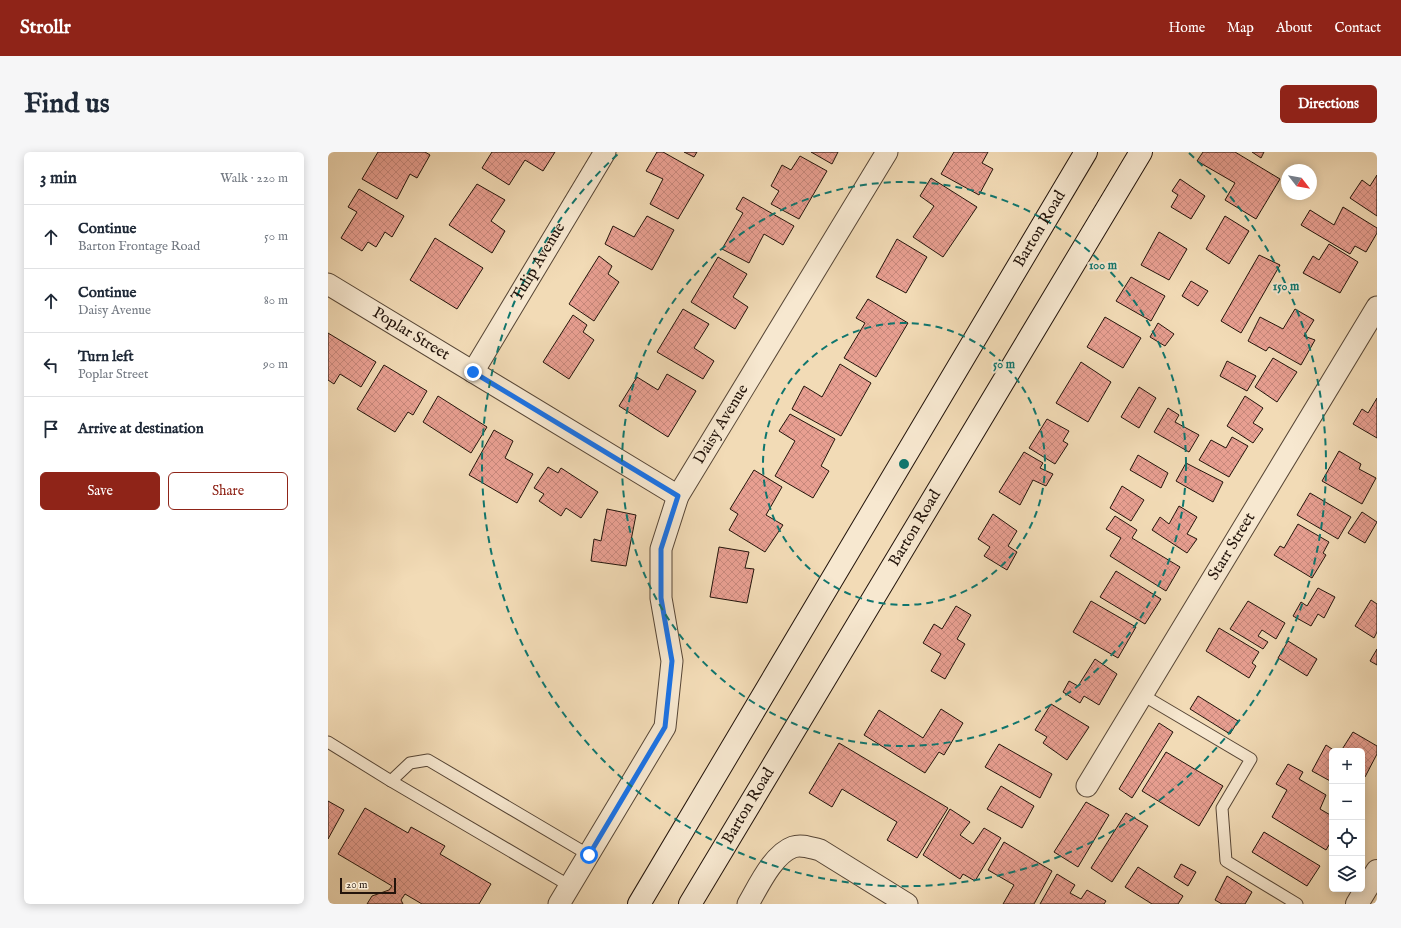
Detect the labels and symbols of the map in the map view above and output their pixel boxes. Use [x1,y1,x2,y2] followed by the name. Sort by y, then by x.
[1281,164,1317,200] north arrow
[1010,187,1071,271] street label: Barton Road
[508,219,570,305] street label: Tulip Avenue
[1089,258,1118,273] text: 100 m
[1273,279,1300,294] text: 150 m
[369,303,454,366] street label: Poplar Street
[993,357,1016,372] text: 50 m
[464,363,482,381] route end
[690,381,753,468] street label: Daisy Avenue
[897,457,911,471] centre of rings
[885,486,946,570] street label: Barton Road
[1204,509,1260,584] street label: Starr Street
[718,764,779,848] street label: Barton Road
[580,846,598,864] route start
[340,876,396,895] scale bar

